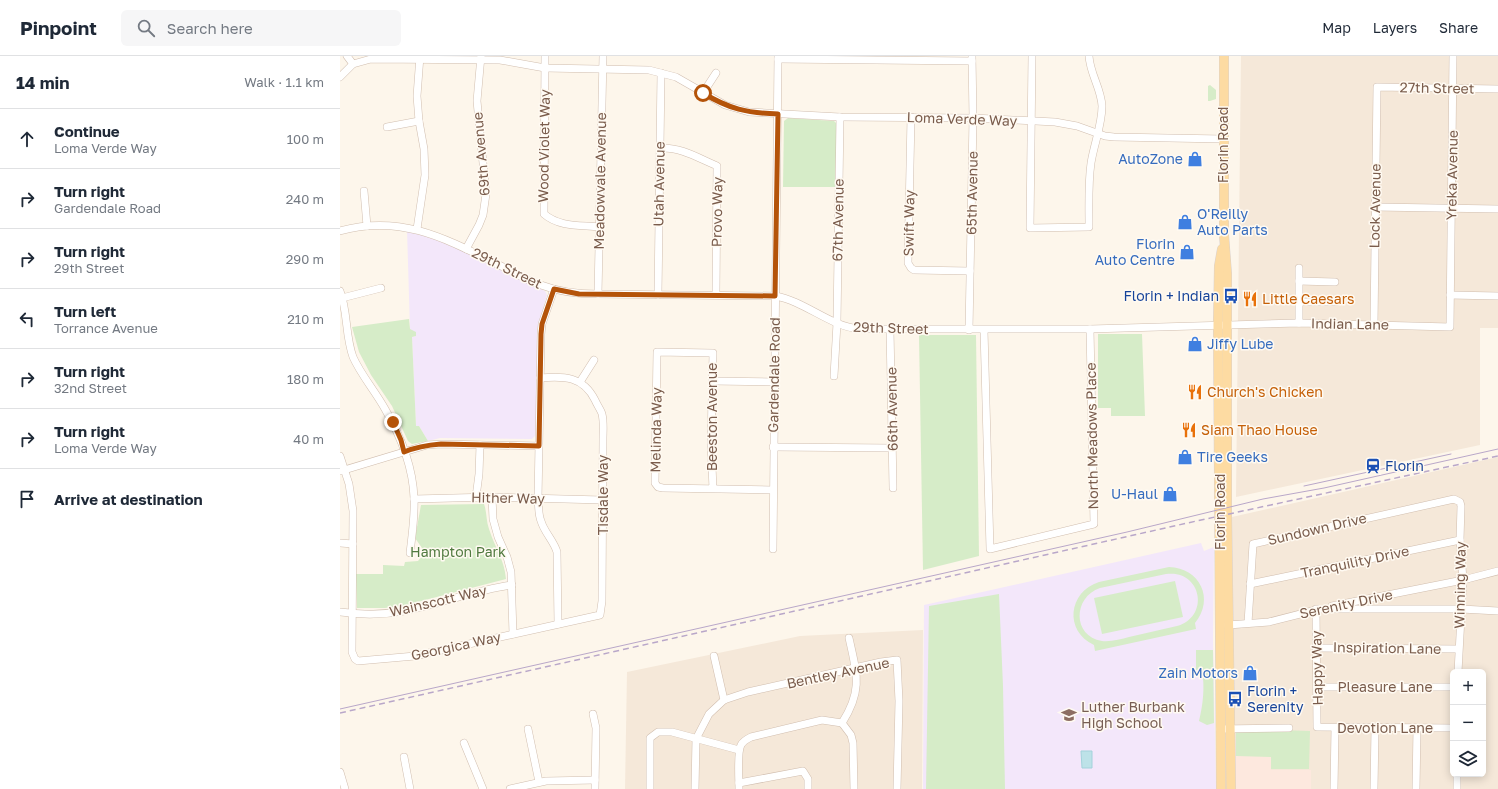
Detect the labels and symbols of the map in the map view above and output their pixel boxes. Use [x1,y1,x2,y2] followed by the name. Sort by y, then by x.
[1400,78,1475,97] street label: 27th Street
[694,84,712,102] route start
[534,89,553,203] street label: Wood Violet Way
[1214,107,1231,183] street label: Florin Road
[906,108,1018,129] street label: Loma Verde Way
[468,111,493,197] street label: 69th Avenue
[590,112,609,250] street label: Meadowvale Avenue
[1442,130,1461,220] street label: Yreka Avenue
[649,141,668,227] street label: Utah Avenue
[1118,150,1183,167] place label: AutoZone
[1186,150,1204,168] shop icon: AutoZone
[962,151,981,235] street label: 65th Avenue
[1365,163,1384,248] street label: Lock Avenue
[707,176,726,247] street label: Provo Way
[828,178,847,262] street label: 67th Avenue
[899,189,918,256] street label: Swift Way
[1197,205,1268,238] place label: O'Reilly Auto Parts
[1176,213,1194,231] shop icon: O'Reilly Auto Parts
[1095,235,1175,268] place label: Florin Auto Centre
[469,243,545,292] street label: 29th Street
[1178,243,1196,261] shop icon: Florin Auto Centre
[1124,287,1219,304] place label: Florin + Indian
[1222,287,1240,305] bus stop icon: Florin + Indian
[1241,290,1259,308] restaurant icon: Little Caesars
[1262,290,1355,307] place label: Little Caesars
[1311,314,1389,333] street label: Indian Lane
[764,317,783,433] street label: Gardendale Road
[853,318,929,337] street label: 29th Street
[1186,335,1204,353] shop icon: Jiffy Lube
[1207,335,1273,352] place label: Jiffy Lube
[1082,362,1101,510] street label: North Meadows Place
[703,363,720,471] street label: Beeston Avenue
[882,367,901,451] street label: 66th Avenue
[1186,383,1204,401] restaurant icon: Church's Chicken
[1207,383,1323,400] place label: Church's Chicken
[646,387,665,473] street label: Melinda Way
[384,413,402,431] route end
[1180,421,1198,439] restaurant icon: Siam Thao House
[1201,421,1318,438] place label: Siam Thao House
[1176,448,1194,466] shop icon: Tire Geeks
[1197,448,1268,465] place label: Tire Geeks
[594,455,611,535] street label: Tisdale Way
[1364,457,1382,475] station icon: Florin
[1385,457,1424,474] place label: Florin
[1211,474,1228,550] street label: Florin Road
[1111,485,1158,502] place label: U-Haul
[1161,485,1179,503] shop icon: U-Haul
[471,488,545,507] street label: Hither Way
[1266,509,1368,548] street label: Sundown Drive
[1450,541,1469,629] street label: Winning Way
[1299,542,1411,581] street label: Tranquility Drive
[410,543,506,560] park label: Hampton Park
[387,581,488,620] street label: Wainscott Way
[1298,585,1394,622] street label: Serenity Drive
[409,628,503,663] street label: Georgica Way
[1307,630,1326,706] street label: Happy Way
[1333,638,1441,657] street label: Inspiration Lane
[785,653,891,692] street label: Bentley Avenue
[1159,664,1238,681] place label: Zain Motors
[1241,664,1259,682] shop icon: Zain Motors
[1337,678,1433,695] street label: Pleasure Lane
[1247,682,1304,715] place label: Florin + Serenity
[1226,690,1244,708] bus stop icon: Florin + Serenity
[1081,698,1185,731] place label: Luther Burbank High School
[1060,706,1078,724] school or university icon: Luther Burbank High School
[1337,719,1433,736] street label: Devotion Lane

